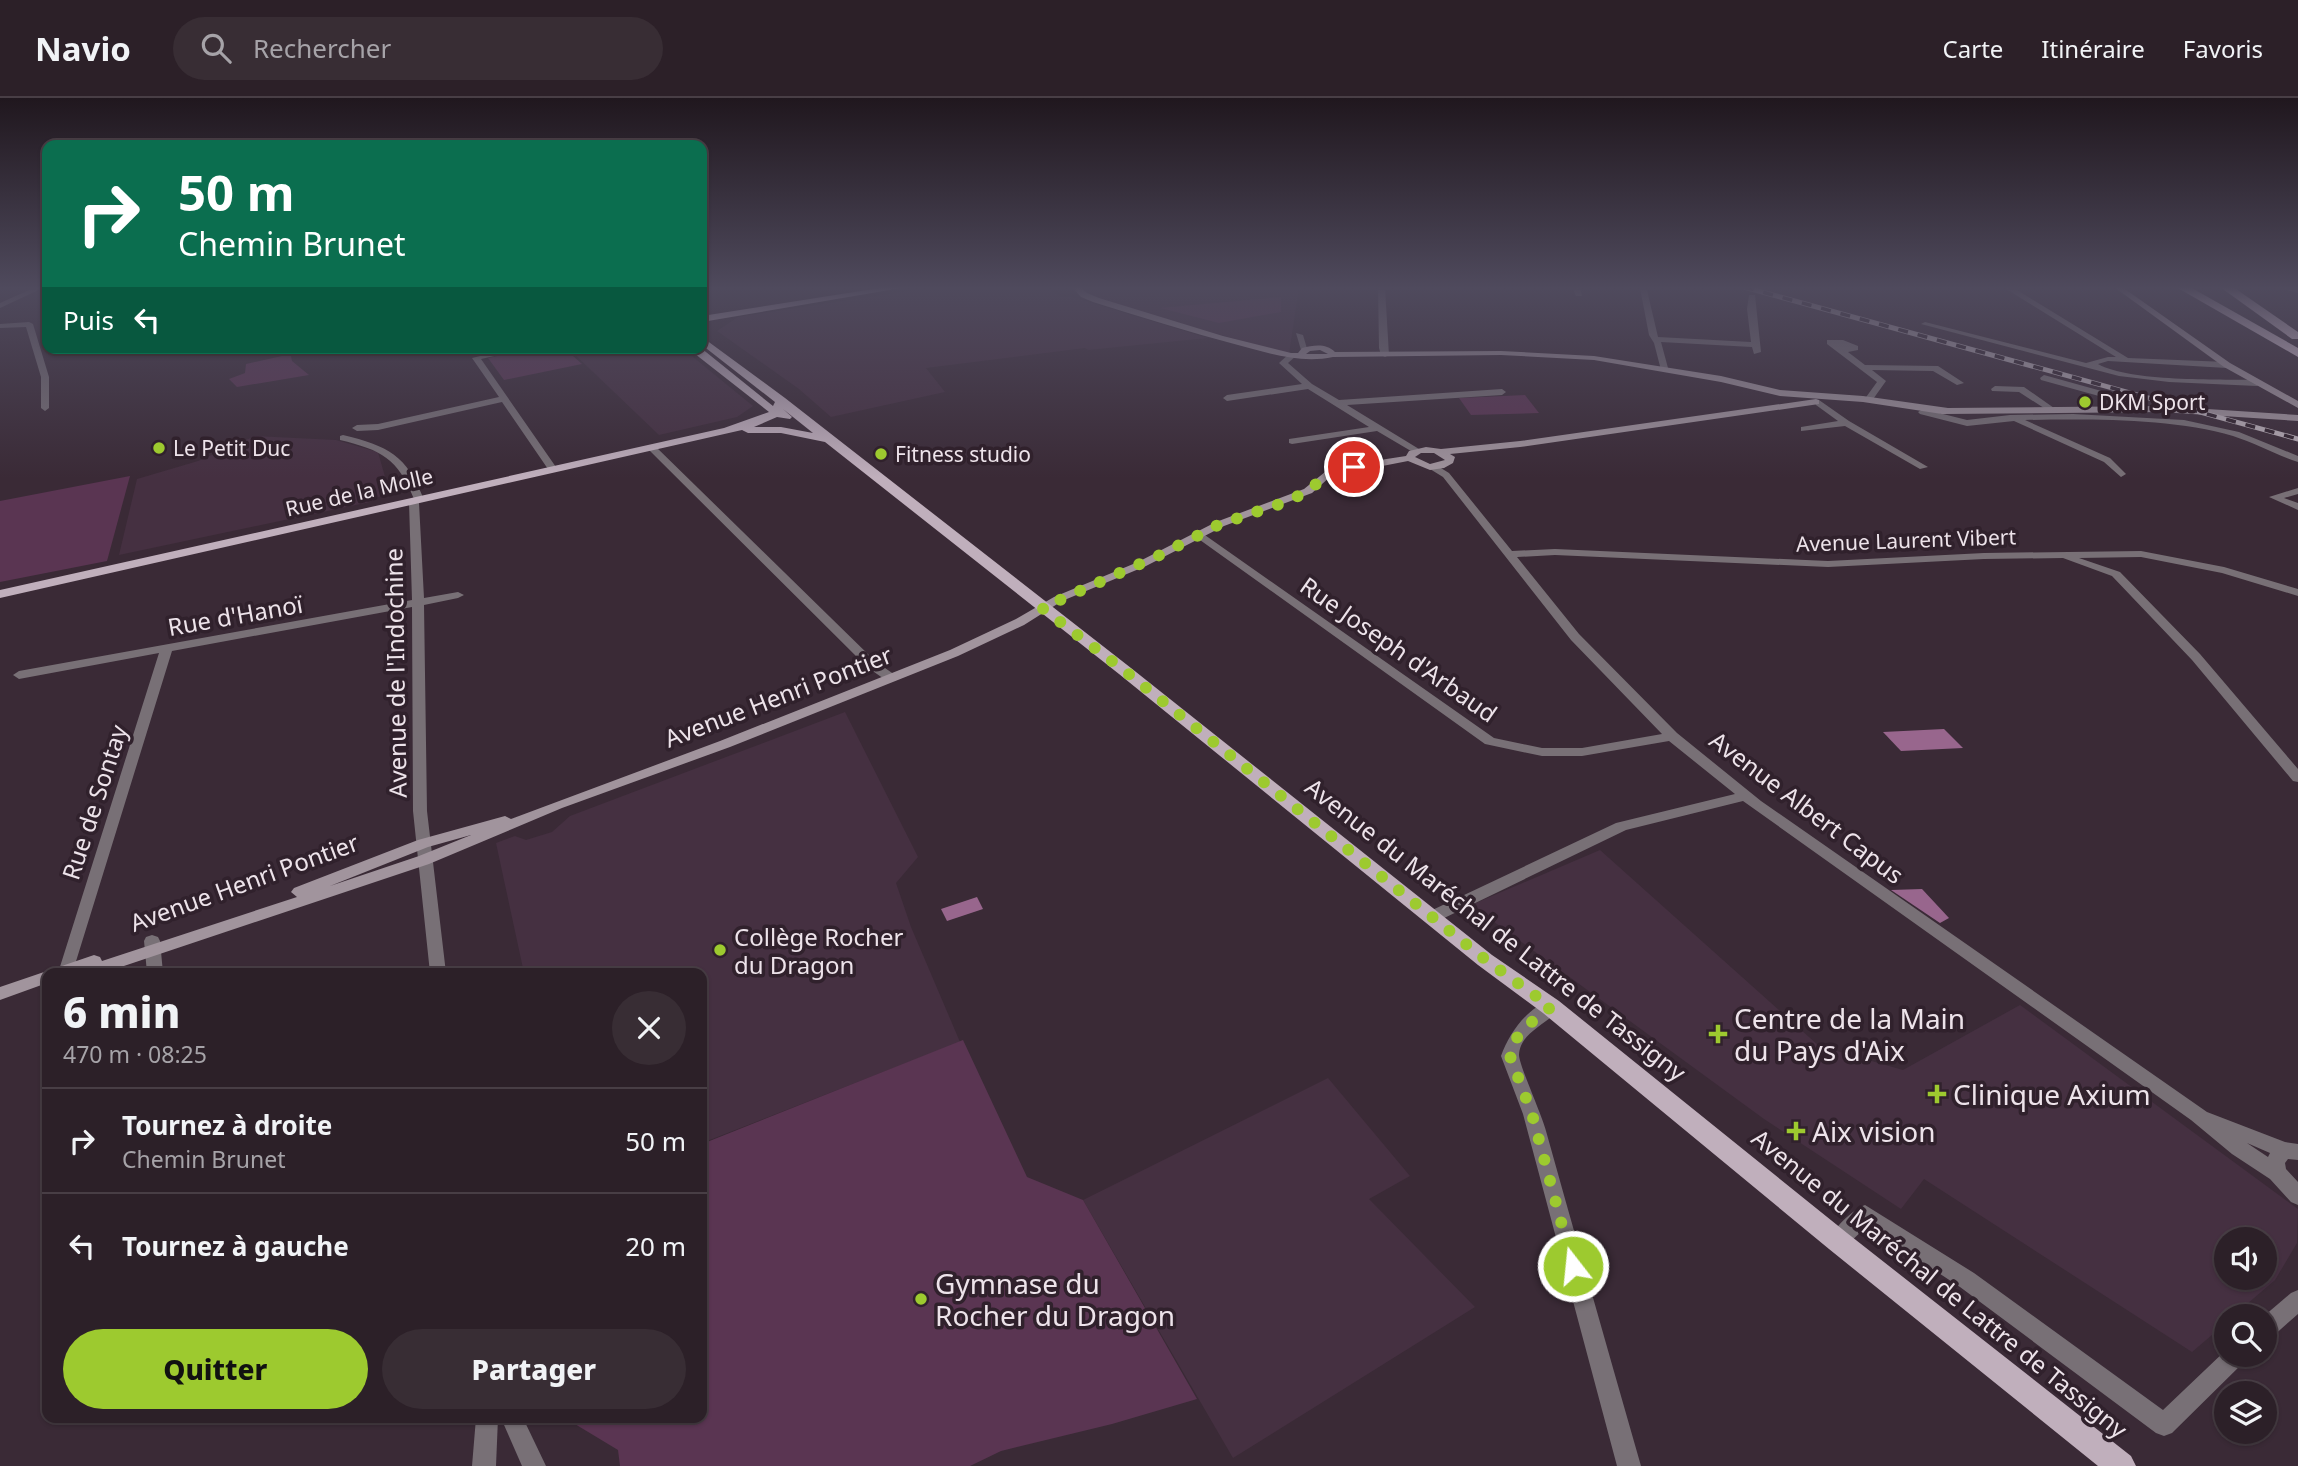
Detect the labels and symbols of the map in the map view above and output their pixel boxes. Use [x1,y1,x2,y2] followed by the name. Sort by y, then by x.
[2099,388,2206,416] place label: DKM Sport
[2077,394,2093,410] marker: DKM Sport
[173,434,290,462] place label: Le Petit Duc
[1324,437,1384,497] pin
[151,440,167,456] marker: Le Petit Duc
[895,440,1031,468] place label: Fitness studio
[873,446,889,462] marker: Fitness studio
[282,461,436,523] street label: Rue de la Molle
[1796,522,2017,558] street label: Avenue Laurent Vibert
[376,548,414,798] street label: Avenue de l'Indochine
[1294,569,1504,729] street label: Rue Joseph d'Arbaud
[165,587,306,643] street label: Rue d'Hanoï
[660,637,897,755] street label: Avenue Henri Pontier
[53,720,135,884] street label: Rue de Sontay
[1703,723,1911,891] street label: Avenue Albert Capus
[1299,770,1694,1088] street label: Avenue du Maréchal de Lattre de Tassigny
[125,825,363,939] street label: Avenue Henri Pontier
[734,920,903,981] place label: Collège Rocher du Dragon
[712,942,728,958] marker: Collège Rocher du Dragon
[1734,999,1965,1069] place label: Centre de la Main du Pays d'Aix
[1708,1024,1728,1044] marker: Centre de la Main du Pays d'Aix
[1953,1075,2151,1113] place label: Clinique Axium
[1927,1084,1947,1104] marker: Clinique Axium
[1812,1112,1936,1150] place label: Aix vision
[1745,1121,2135,1446] street label: Avenue du Maréchal de Lattre de Tassigny
[1786,1121,1806,1141] marker: Aix vision
[1536,1229,1610,1303] position arrow
[935,1264,1175,1334] place label: Gymnase du Rocher du Dragon
[913,1291,929,1307] marker: Gymnase du Rocher du Dragon

